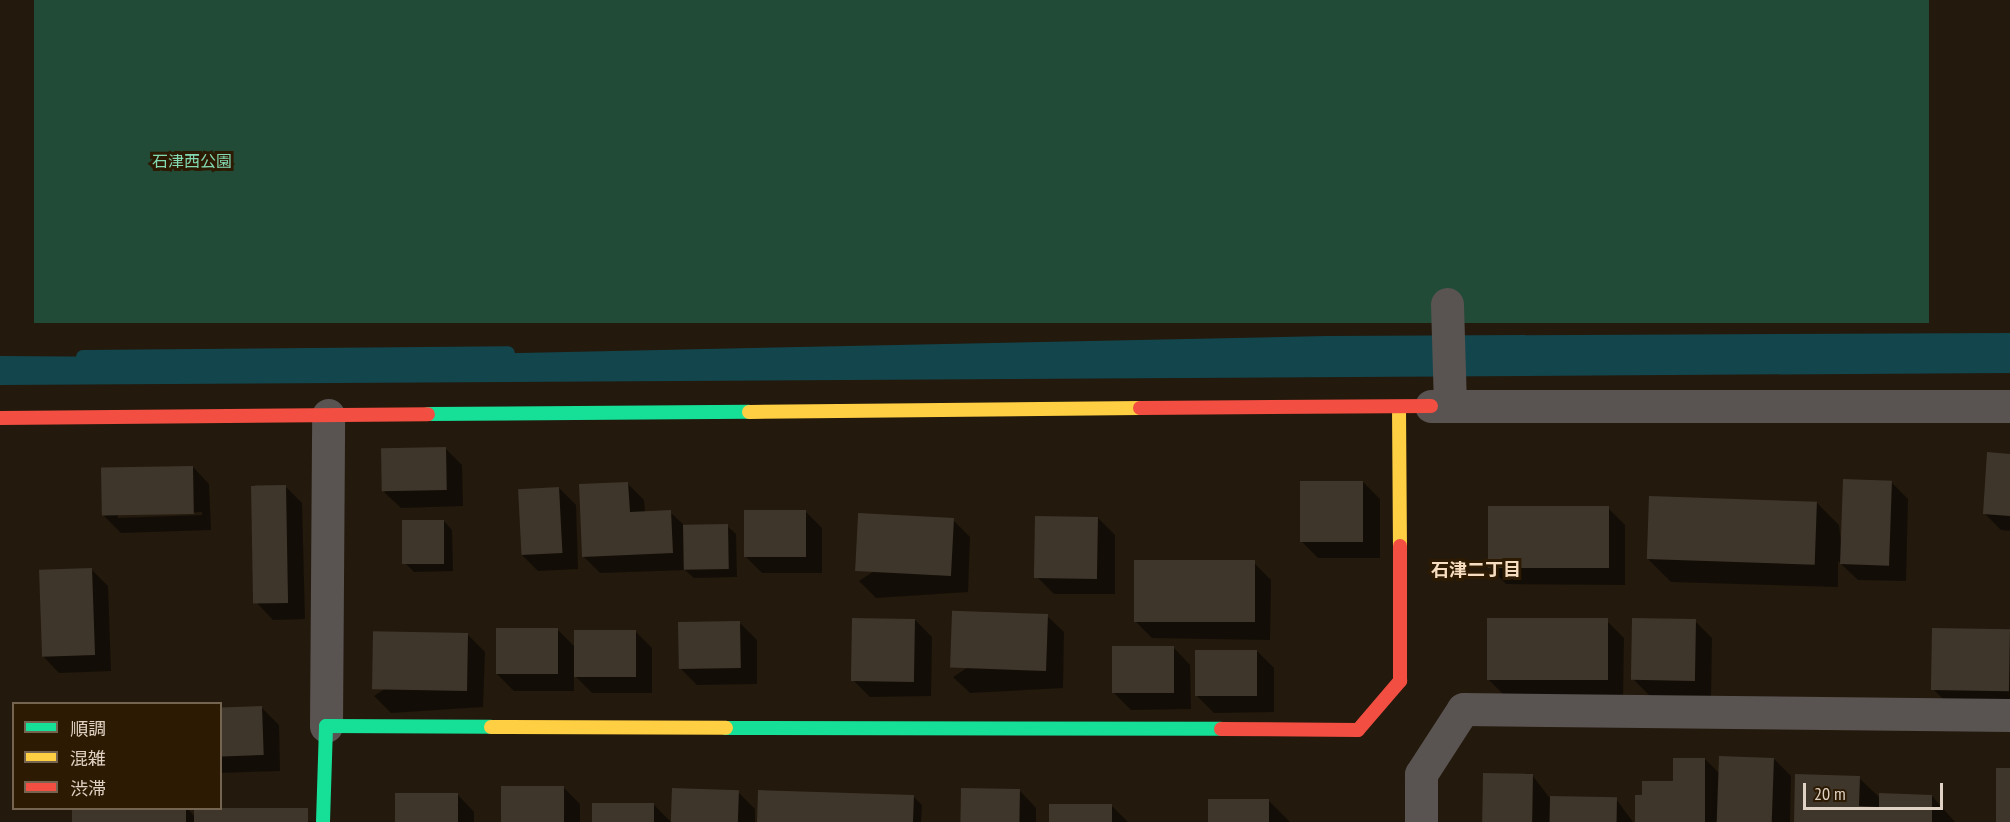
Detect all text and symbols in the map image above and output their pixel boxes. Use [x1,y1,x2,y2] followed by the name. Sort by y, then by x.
[152,151,232,171] park label: 石津西公園
[1431,559,1521,581] district label: 石津二丁目
[12,702,222,810] legend
[70,717,106,740] text: 順調
[70,747,106,770] text: 混雑
[1806,771,1946,809] scale bar
[70,777,106,800] text: 渋滞
[1814,782,1846,805] text: 20 m

